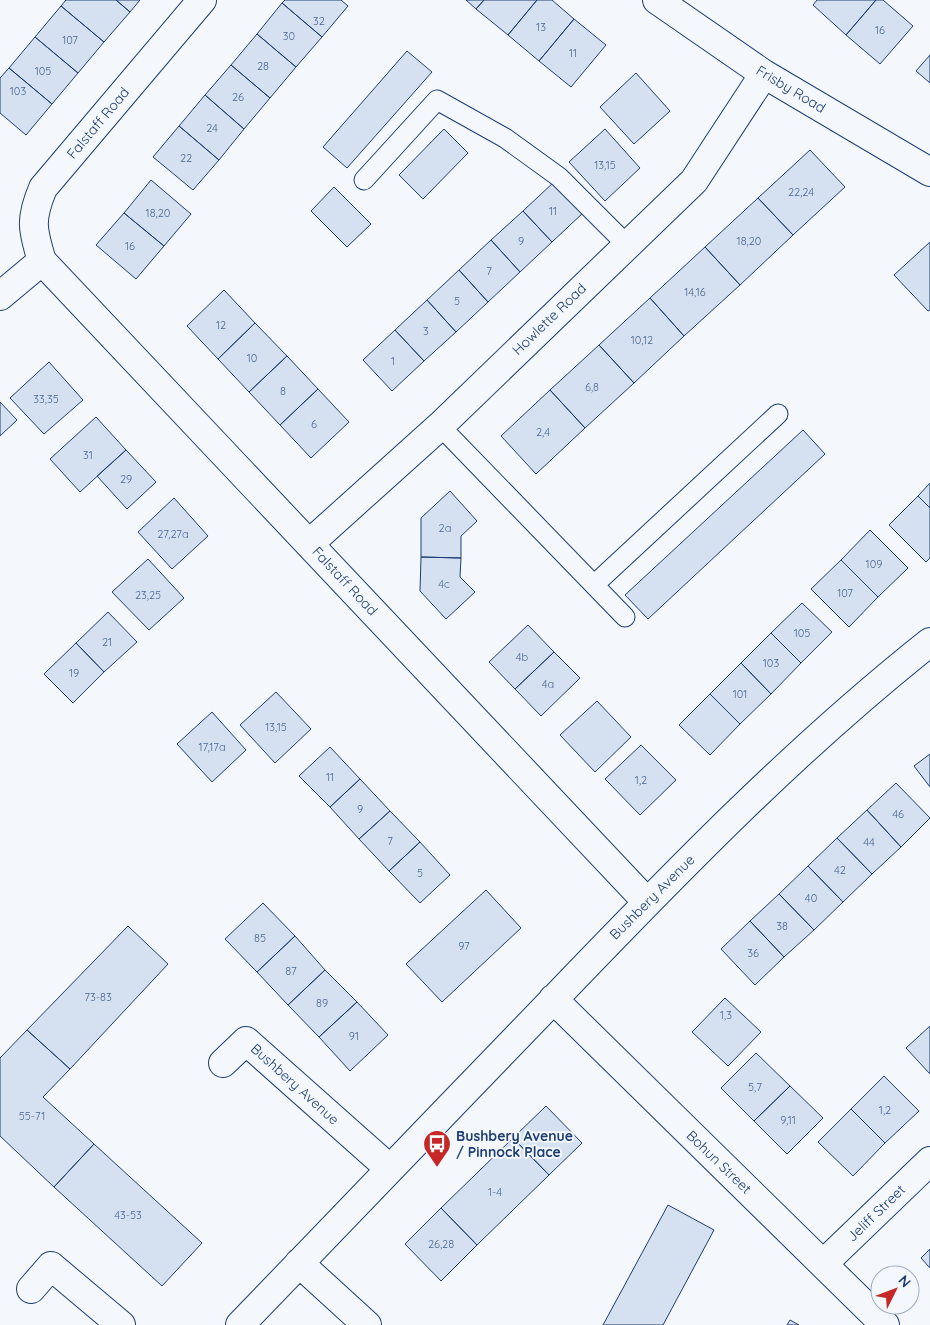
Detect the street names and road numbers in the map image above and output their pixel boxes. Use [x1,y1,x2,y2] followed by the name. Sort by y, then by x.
[753,61,829,117] street label: Frisby Road
[63,84,133,162] street label: Falstaff Road
[508,279,590,359] street label: Howlette Road
[308,543,382,619] street label: Falstaff Road
[606,851,698,943] street label: Bushbery Avenue
[247,1039,343,1129] street label: Bushbery Avenue
[683,1126,756,1198] street label: Bohun Street
[843,1181,909,1245] street label: Jeliff Street

